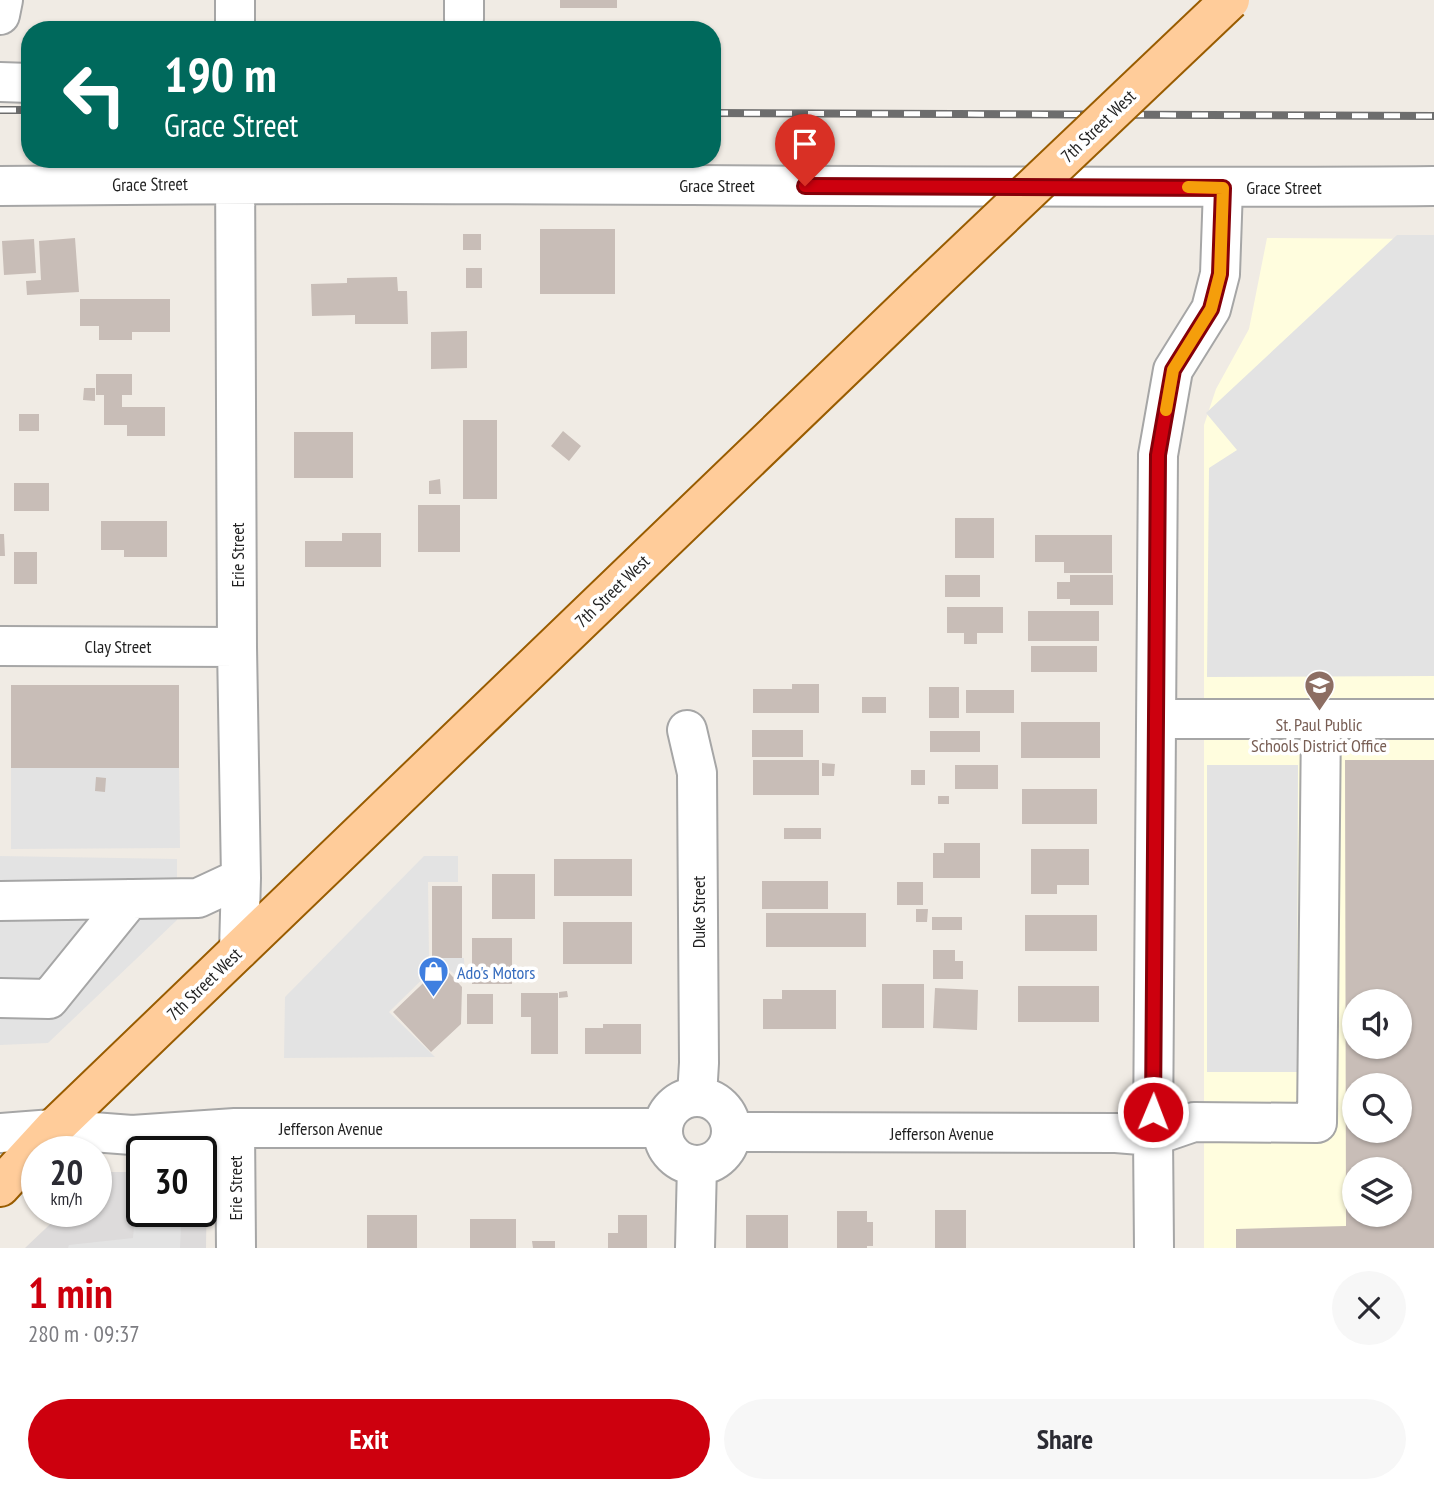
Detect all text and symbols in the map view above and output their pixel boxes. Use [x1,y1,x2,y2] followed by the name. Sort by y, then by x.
[164,42,277,106] text: 190 m
[49,49,140,140] icon: left
[1056,85,1140,167] street label: 7th Street West
[164,104,298,146] text: Grace Street
[775,114,835,186] pin
[786,125,824,163] icon: arrive
[112,172,188,196] street label: Grace Street
[679,174,755,197] street label: Grace Street
[1246,176,1322,199] street label: Grace Street
[226,522,249,588] street label: Erie Street
[570,550,654,632] street label: 7th Street West
[85,635,152,658] street label: Clay Street
[1302,669,1336,713] school or university icon: St. Paul Public Schools District Office
[1251,713,1387,757] place label: St. Paul Public Schools District Office
[687,876,710,948] street label: Duke Street
[162,943,246,1025] street label: 7th Street West
[417,955,451,999] shop icon: Ado's Motors
[457,961,535,984] place label: Ado's Motors
[1342,989,1412,1227] map controls
[1342,989,1412,1059] button: sound
[1342,1073,1412,1143] button: search
[1116,1075,1190,1149] position arrow
[278,1117,383,1140] street label: Jefferson Avenue
[889,1122,994,1145] street label: Jefferson Avenue
[126,1136,217,1227] speed limit sign: 30
[50,1149,83,1195] text: 20
[224,1155,247,1221] street label: Erie Street
[1342,1157,1412,1227] button: layers
[51,1187,82,1210] text: km/h
[28,1265,113,1320] text: 1 min
[1332,1271,1406,1345] button: close
[28,1319,140,1348] text: 280 m · 09:37
[28,1399,710,1479] button: Exit
[724,1399,1406,1479] button: Share

